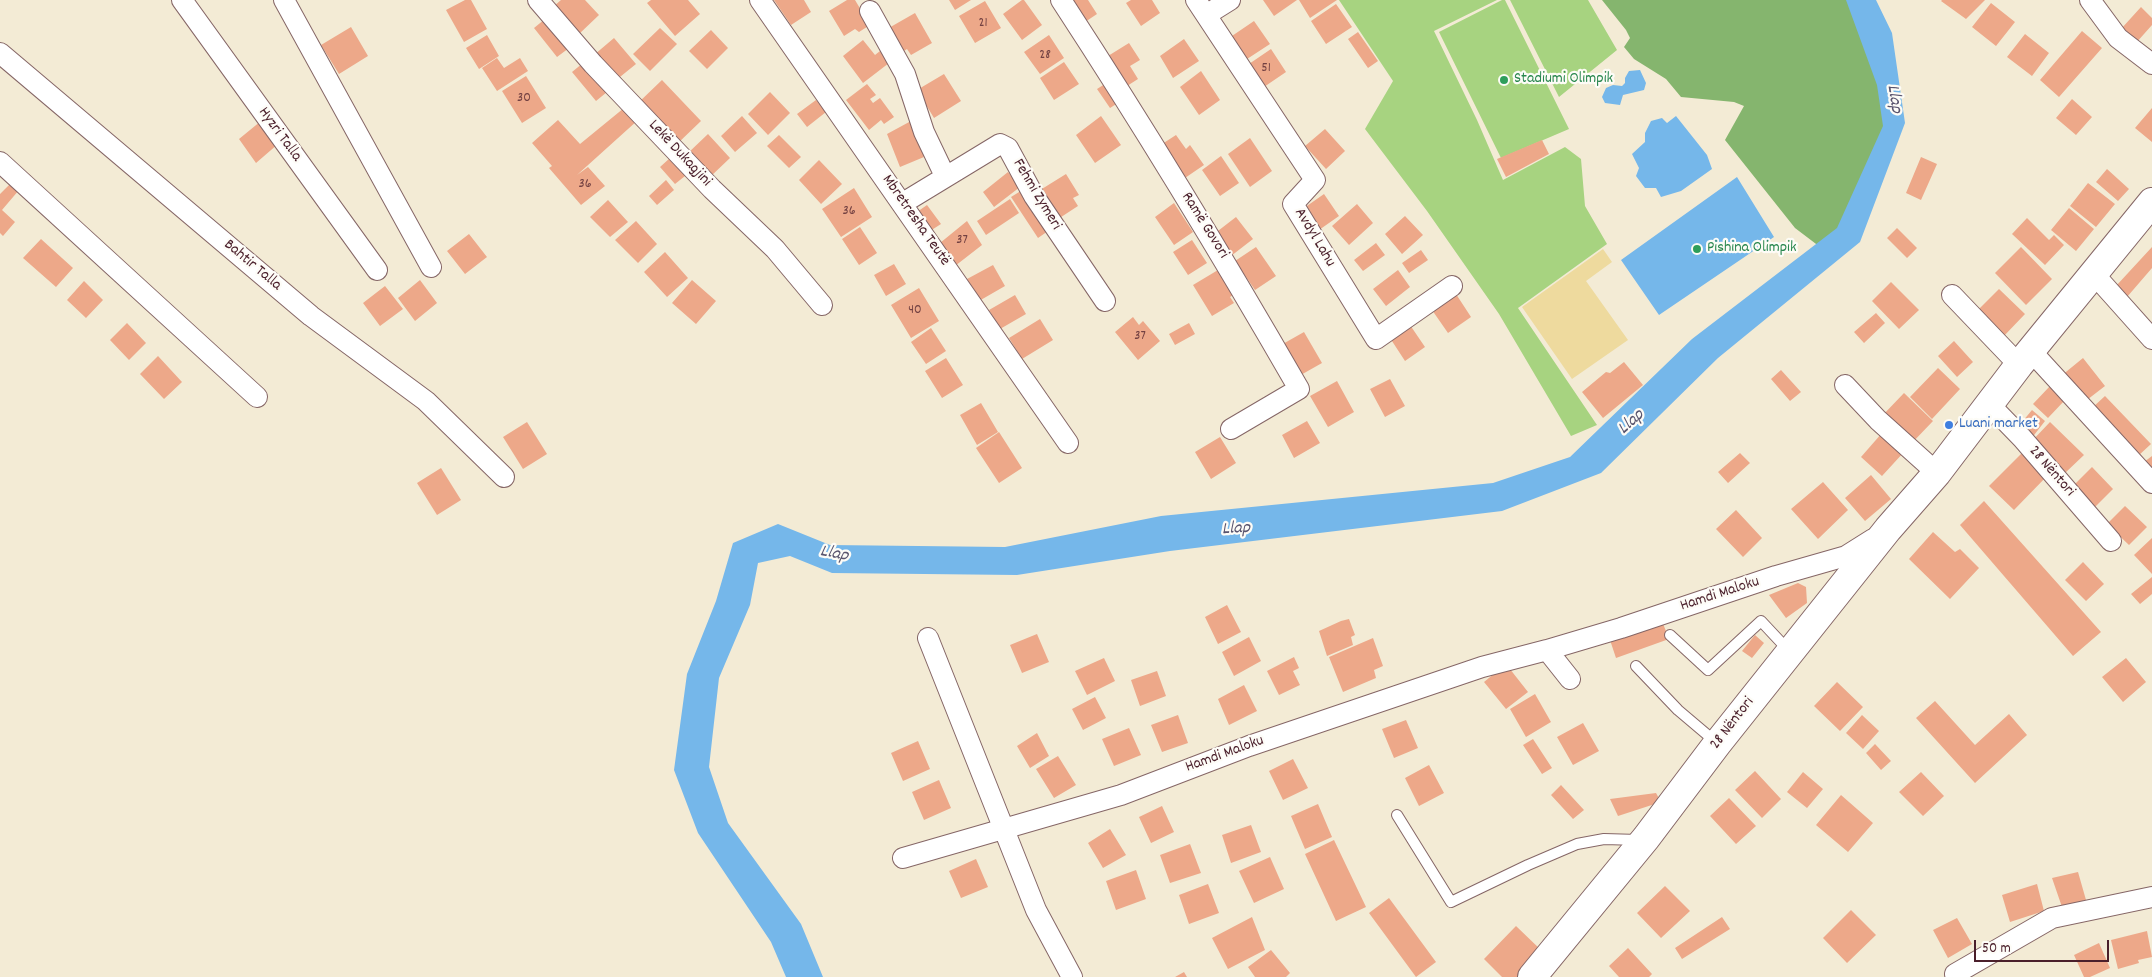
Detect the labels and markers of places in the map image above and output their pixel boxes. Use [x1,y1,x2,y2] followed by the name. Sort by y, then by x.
[1514,70,1613,90] place label: Stadiumi Olimpik
[1498,74,1510,86] marker: Stadiumi Olimpik
[1707,239,1797,259] place label: Pishina Olimpik
[1691,243,1703,255] marker: Pishina Olimpik
[1959,415,2038,435] place label: Luani market
[1943,419,1955,431] marker: Luani market

